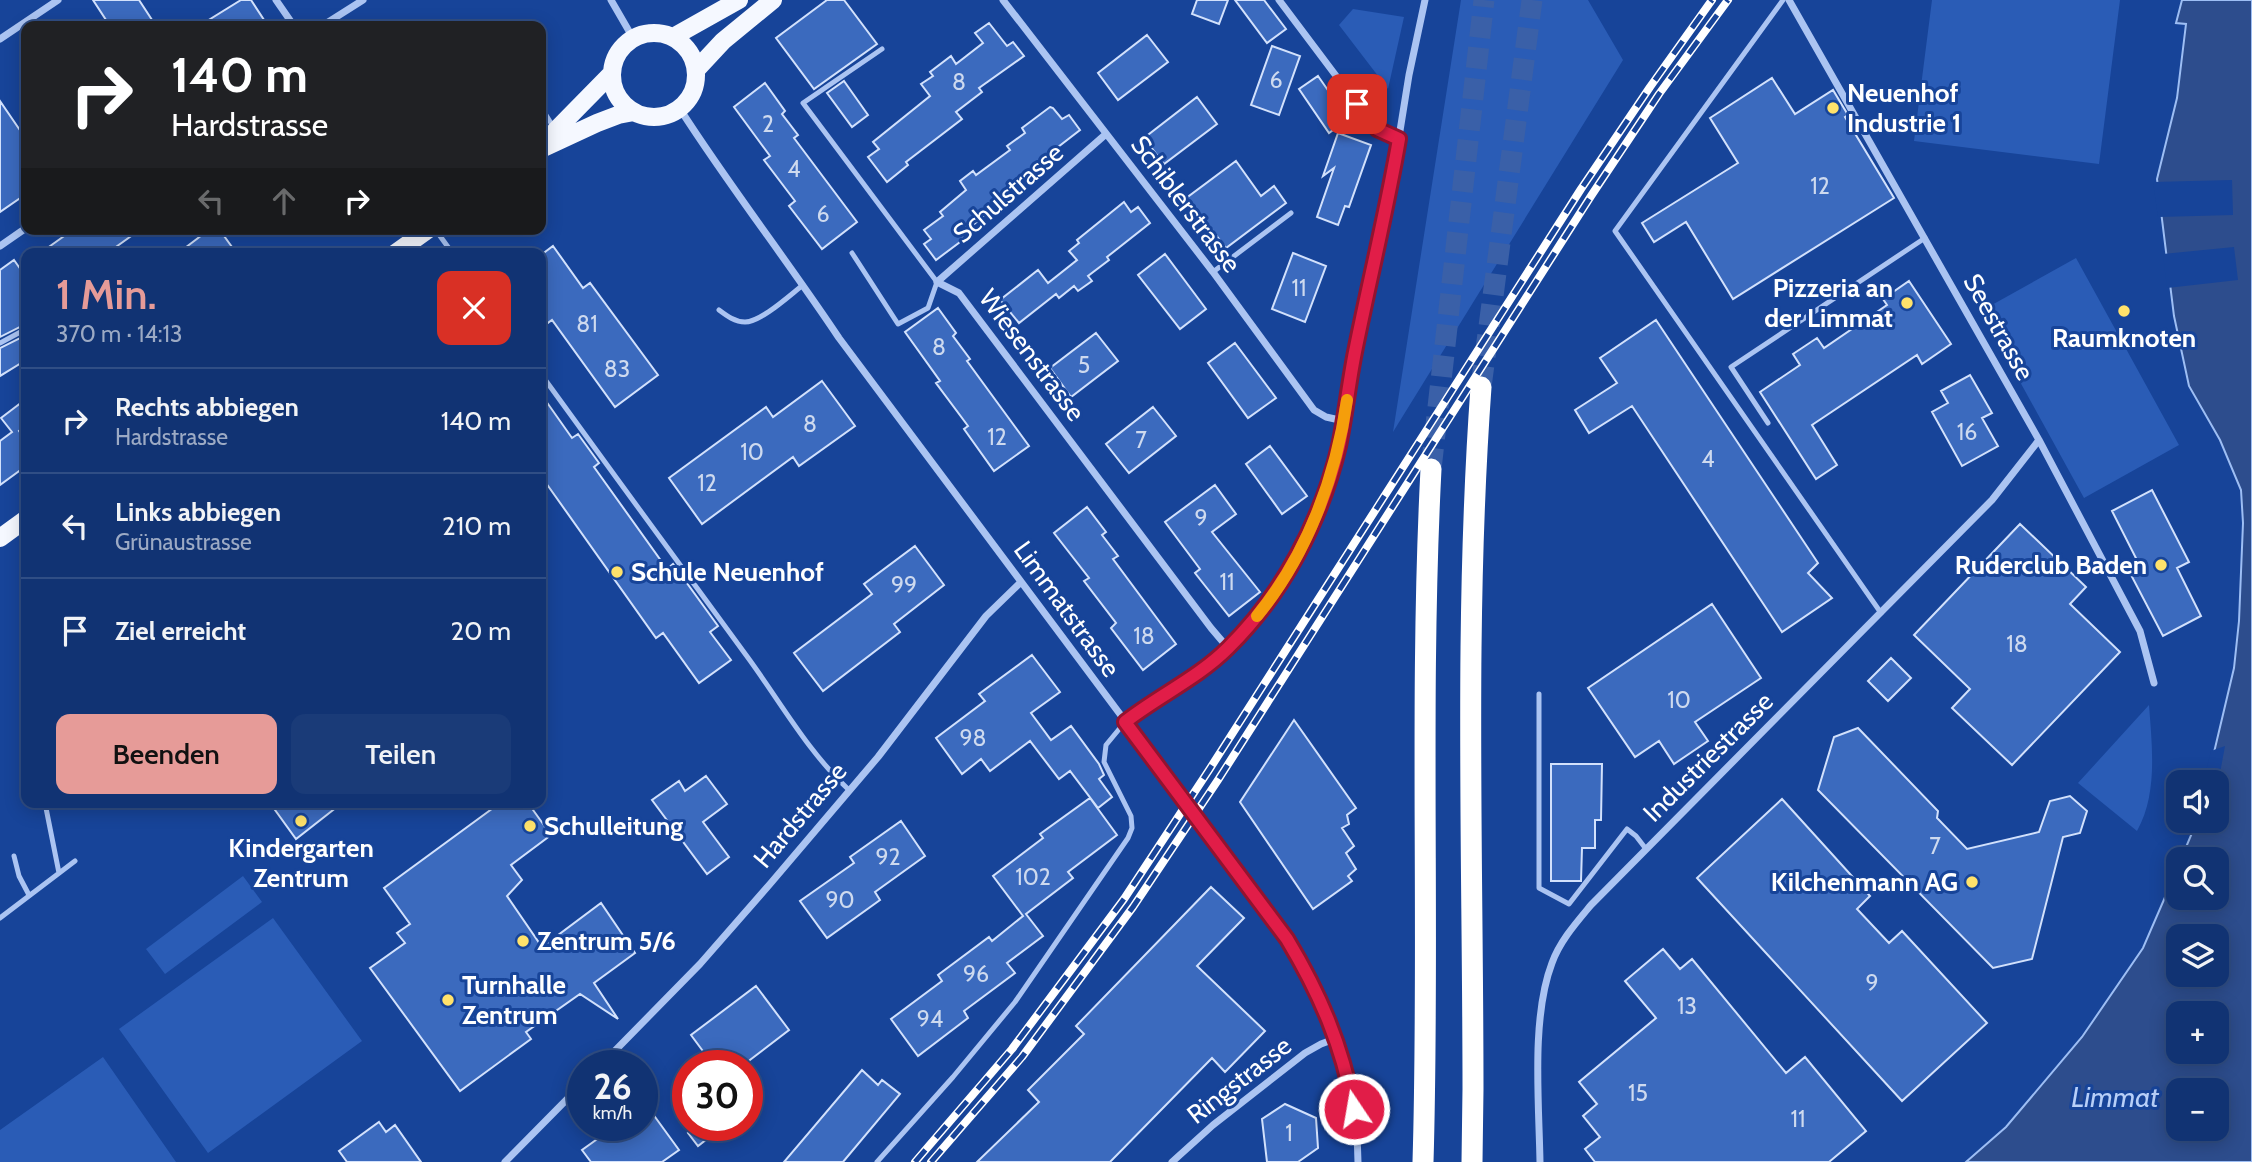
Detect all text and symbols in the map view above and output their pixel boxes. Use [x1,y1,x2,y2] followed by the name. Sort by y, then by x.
[171,45,308,104] text: 140 m
[56,49,147,140] icon: right
[1269,66,1283,94] house number: 6
[952,68,966,96] house number: 8
[1327,74,1387,134] pin
[1847,77,1961,139] place label: Neuenhof Industrie 1
[1338,85,1376,123] icon: arrive
[1825,100,1841,116] marker: Neuenhof Industrie 1
[171,105,328,144] text: Hardstrasse
[762,110,774,138] house number: 2
[1124,129,1248,279] street label: Schiblerstrasse
[946,136,1070,250] street label: Schulstrasse
[787,155,801,183] house number: 4
[1810,172,1830,200] house number: 12
[192,182,230,220] icon: left
[265,182,303,220] icon: ahead
[338,182,376,220] icon: right
[816,200,830,228] house number: 6
[56,268,157,320] text: 1 Min.
[1957,268,2041,386] street label: Seestrasse
[437,271,511,345] button: close
[1764,272,1893,334] place label: Pizzeria an der Limmat
[1292,274,1307,302] house number: 11
[972,283,1092,427] street label: Wiesenstrasse
[1899,295,1915,311] marker: Pizzeria an der Limmat
[2116,303,2132,319] marker: Raumknoten
[576,310,598,338] house number: 81
[56,320,183,348] text: 370 m · 14:13
[2052,322,2196,354] place label: Raumknoten
[932,333,946,361] house number: 8
[1078,351,1090,379] house number: 5
[604,355,630,383] house number: 83
[115,391,299,423] text: Rechts abbiegen
[56,402,94,440] icon: right
[441,405,511,437] text: 140 m
[803,410,817,438] house number: 8
[1957,418,1977,446] house number: 16
[115,423,228,451] text: Hardstrasse
[987,423,1007,451] house number: 12
[1135,426,1147,454] house number: 7
[740,438,764,466] house number: 10
[1701,445,1715,473] house number: 4
[697,469,717,497] house number: 12
[115,496,281,528] text: Links abbiegen
[1194,504,1208,532] house number: 9
[56,507,94,545] icon: left
[442,510,511,542] text: 210 m
[115,528,252,556] text: Grünaustrasse
[1007,535,1127,683] street label: Limmatstrasse
[1955,549,2147,581] place label: Ruderclub Baden
[631,556,824,588] place label: Schule Neuenhof
[2153,557,2169,573] marker: Ruderclub Baden
[609,564,625,580] marker: Schule Neuenhof
[1220,568,1235,596] house number: 11
[891,571,917,599] house number: 99
[56,612,94,650] icon: arrive
[115,615,246,647] text: Ziel erreicht
[451,615,511,647] text: 20 m
[1133,622,1155,650] house number: 18
[2006,630,2028,658] house number: 18
[1636,685,1780,829] street label: Industriestrasse
[1667,686,1691,714] house number: 10
[56,714,277,794] button: Beenden
[291,714,511,794] button: Teilen
[959,724,987,752] house number: 98
[747,756,853,874] street label: Hardstrasse
[2166,770,2229,1141] map controls
[2166,770,2229,833] button: sound
[544,810,683,842] place label: Schulleitung
[293,813,309,829] marker: Kindergarten Zentrum
[522,818,538,834] marker: Schulleitung
[228,832,374,894] place label: Kindergarten Zentrum
[1929,832,1941,860] house number: 7
[875,843,901,871] house number: 92
[2166,847,2229,910] button: search
[1015,863,1051,891] house number: 102
[1771,866,1958,898] place label: Kilchenmann AG
[1964,874,1980,890] marker: Kilchenmann AG
[825,886,855,914] house number: 90
[2166,924,2229,987] button: layers
[537,925,676,957] place label: Zentrum 5/6
[515,933,531,949] marker: Zentrum 5/6
[963,960,989,988] house number: 96
[462,969,566,1031] place label: Turnhalle Zentrum
[1865,969,1879,997] house number: 9
[440,992,456,1008] marker: Turnhalle Zentrum
[1677,992,1697,1020] house number: 13
[2166,1001,2229,1064] button: +
[917,1005,943,1033] house number: 94
[1181,1029,1297,1131] street label: Ringstrasse
[672,1050,763,1141] speed limit sign: 30
[593,1065,632,1108] text: 26
[1317,1072,1391,1146] position arrow
[2166,1078,2229,1141] button: −
[1628,1079,1648,1107] house number: 15
[2071,1080,2159,1114] water label: Limmat
[593,1102,632,1124] text: km/h
[1791,1105,1806,1133] house number: 11
[1285,1119,1293,1147] house number: 1

